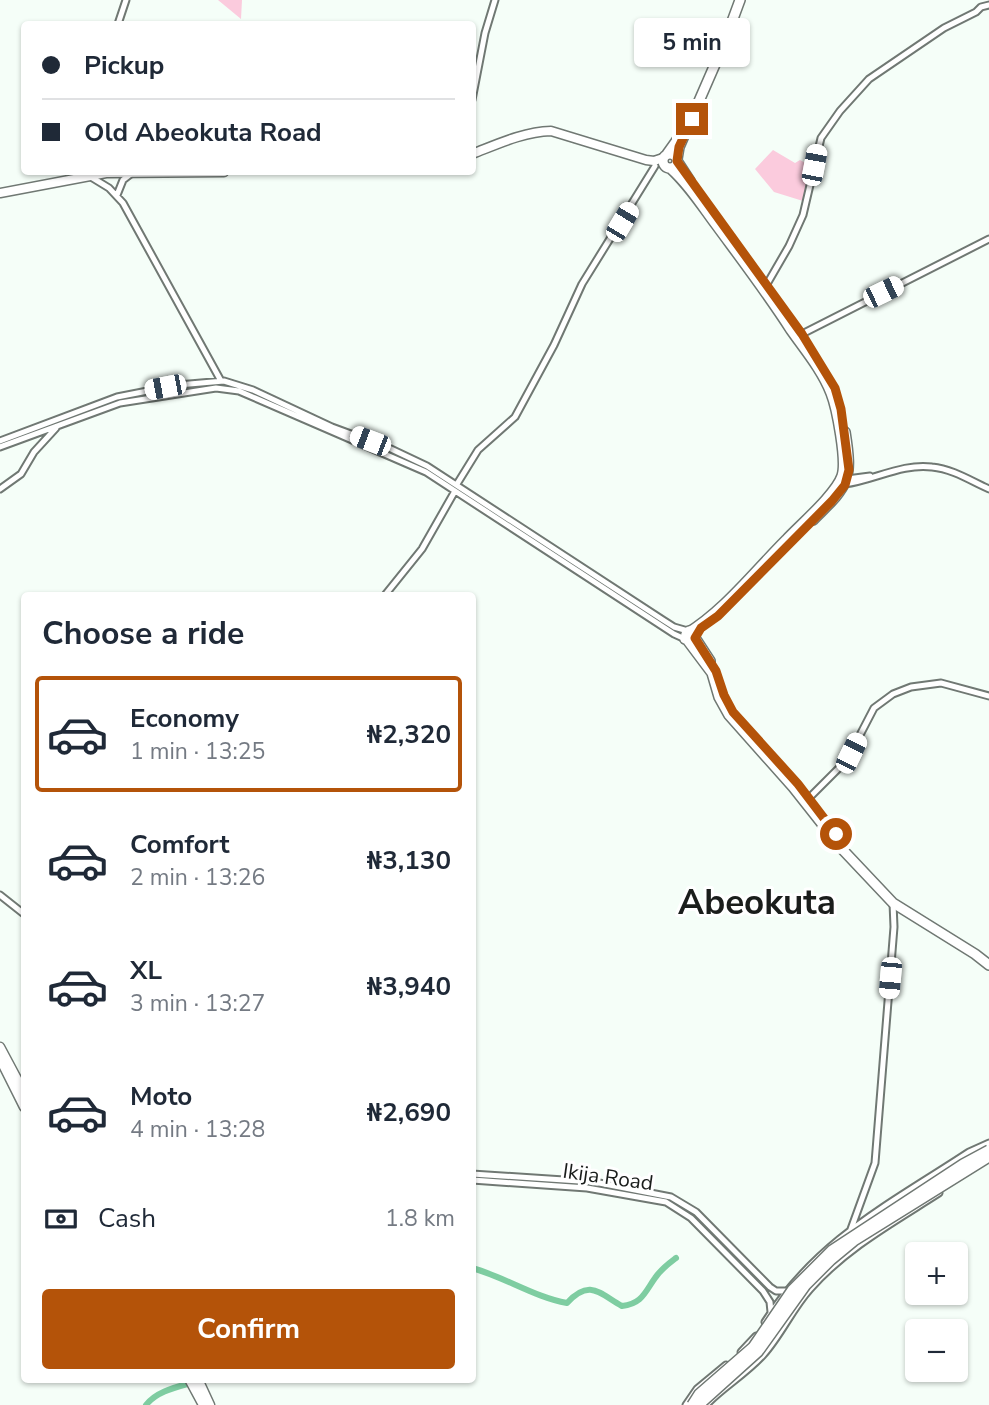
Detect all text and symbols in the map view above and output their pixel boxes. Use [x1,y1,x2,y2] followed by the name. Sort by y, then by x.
[634,18,750,66] callout: 5 min
[662,27,722,58] text: 5 min
[84,48,164,83] text: Pickup
[676,103,708,135] route end
[84,115,322,150] text: Old Abeokuta Road
[800,142,829,188] car
[603,199,642,245] car
[860,273,907,311] car
[143,373,188,401] car
[347,424,394,458] car
[42,612,244,655] text: Choose a ride
[130,701,239,736] text: Economy
[46,703,109,766] icon: car
[367,717,451,752] text: ₦2,320
[833,730,870,776] car
[130,736,265,767] text: 1 min · 13:25
[820,818,852,850] route start
[130,827,230,862] text: Comfort
[46,829,109,892] icon: car
[367,843,451,878] text: ₦3,130
[130,862,265,893] text: 2 min · 13:26
[678,879,836,926] district label: Abeokuta
[130,953,162,988] text: XL
[46,955,109,1018] icon: car
[878,956,903,1000] car
[367,969,451,1004] text: ₦3,940
[130,988,265,1019] text: 3 min · 13:27
[130,1079,192,1114] text: Moto
[46,1081,109,1144] icon: car
[367,1095,451,1130] text: ₦2,690
[130,1114,265,1145] text: 4 min · 13:28
[561,1157,655,1197] street label: Ikija Road
[42,1200,80,1238] icon: cash
[98,1201,156,1236] text: Cash
[385,1203,455,1234] text: 1.8 km
[905,1242,968,1382] map controls
[905,1242,968,1305] button: +
[42,1289,455,1369] button: Confirm
[905,1319,968,1382] button: −

